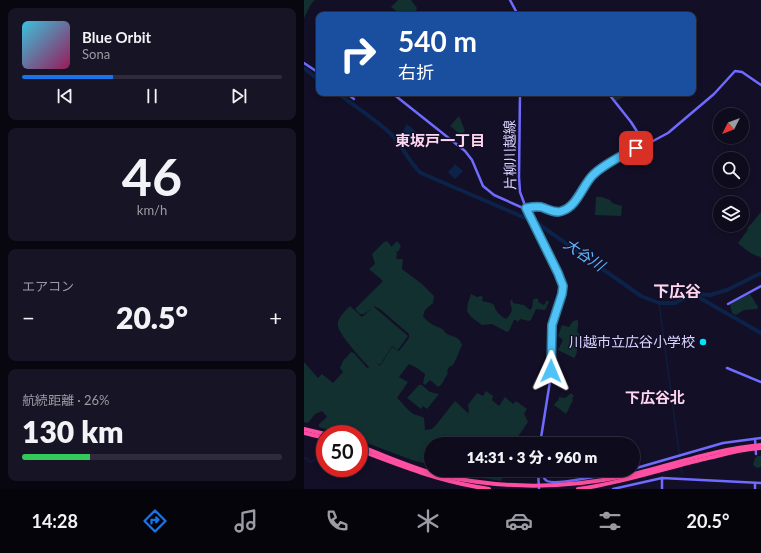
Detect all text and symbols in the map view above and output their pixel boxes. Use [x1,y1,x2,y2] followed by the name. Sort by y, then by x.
[398,24,477,58] text: 540 m
[82,28,151,46] text: Blue Orbit
[332,28,384,80] icon: right
[82,46,110,62] text: Sona
[398,61,434,83] text: 右折
[54,85,76,107] icon: previous
[141,85,163,107] icon: pause
[228,85,250,107] icon: next
[713,108,749,144] north arrow
[713,108,749,232] map controls
[500,120,519,190] street label: 片柳川越線
[395,131,485,149] district label: 東坂戸一丁目
[619,131,653,165] pin
[625,137,647,159] icon: arrive
[122,145,182,207] text: 46
[713,152,749,188] button: search
[713,196,749,232] button: layers
[137,202,167,218] text: km/h
[561,234,610,275] water label: 大谷川
[22,278,74,294] text: エアコン
[653,281,701,300] district label: 下広谷
[116,299,188,335] text: 20.5°
[22,304,35,331] text: −
[269,304,282,331] text: +
[569,333,695,350] place label: 川越市立広谷小学校
[698,337,708,347] marker: 川越市立広谷小学校
[530,350,572,392] position arrow
[625,388,685,406] district label: 下広谷北
[22,392,110,408] text: 航続距離 · 26%
[22,413,123,449] text: 130 km
[316,425,368,477] speed limit sign: 50
[467,448,597,466] text: 14:31 · 3 分 · 960 m
[141,507,169,535] icon: directions
[232,507,260,535] icon: music
[323,507,351,535] icon: phone
[414,507,442,535] icon: climate
[505,507,533,535] icon: car
[596,507,624,535] icon: filters
[31,510,78,532] text: 14:28
[686,510,730,532] text: 20.5°

